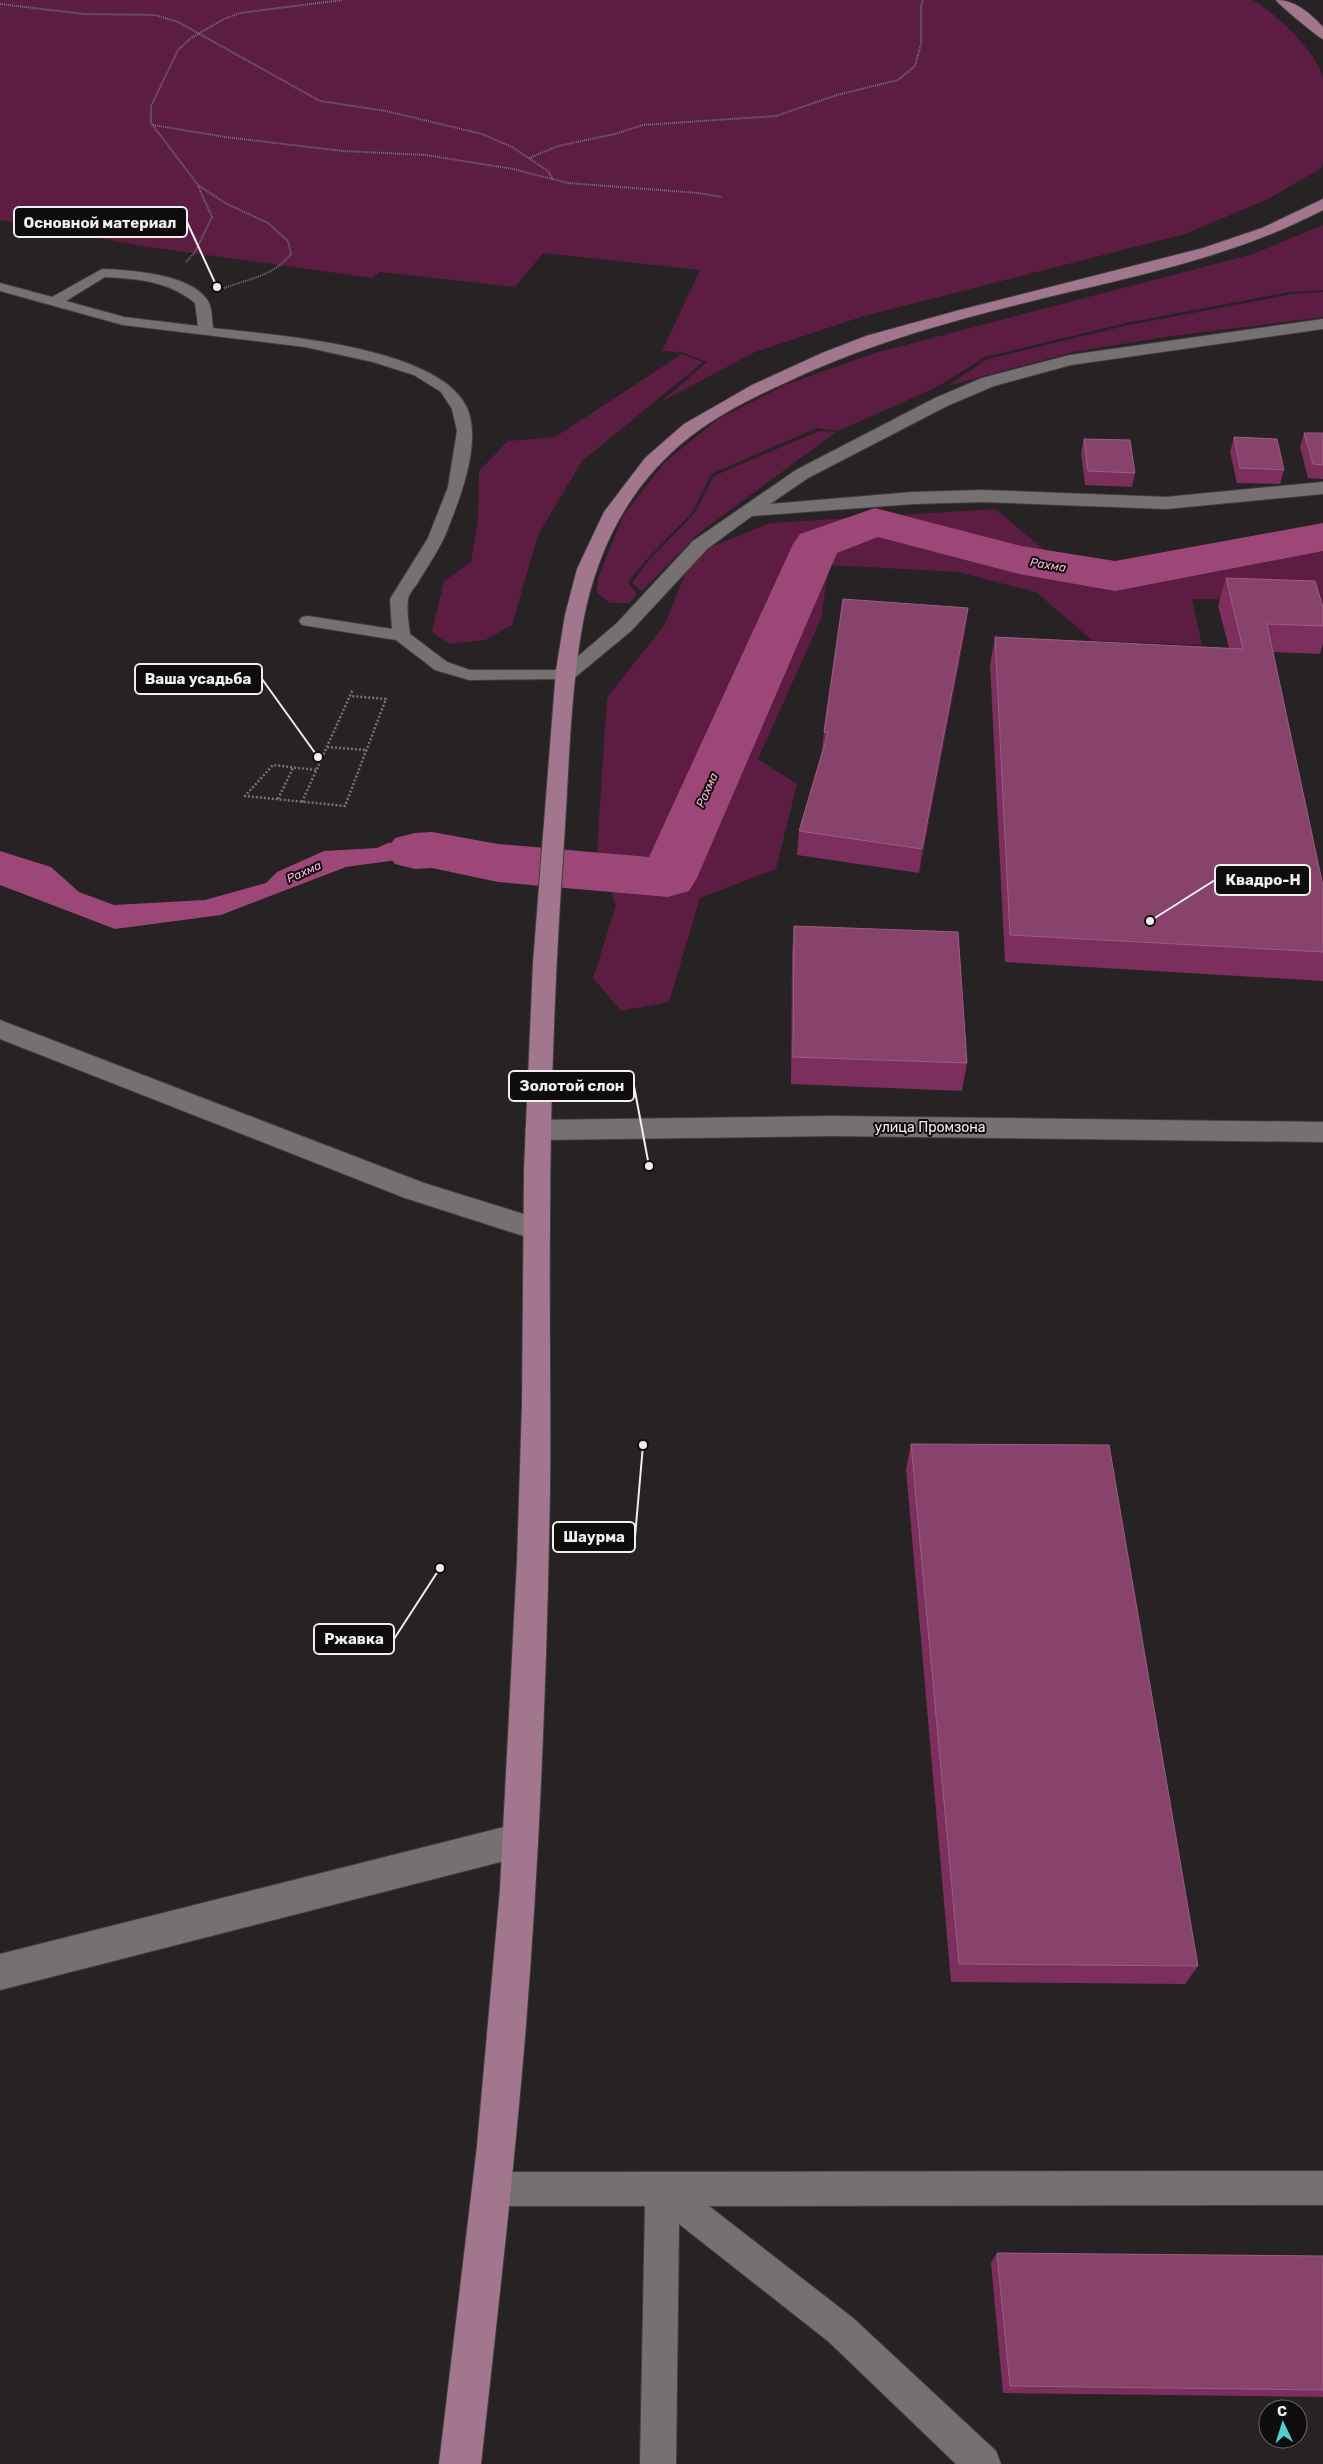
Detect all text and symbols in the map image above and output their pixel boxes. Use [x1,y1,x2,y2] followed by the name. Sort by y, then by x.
[14,207,187,237] callout: Основной материал
[24,214,176,232] text: Основной материал
[1029,555,1067,575] water label: Рахма
[135,664,262,694] callout: Ваша усадьба
[145,670,251,688] text: Ваша усадьба
[693,771,721,809] water label: Рахма
[285,858,323,886] water label: Рахма
[1215,865,1310,895] callout: Квадро-Н
[1225,871,1301,889] text: Квадро-Н
[509,1071,634,1101] callout: Золотой слон
[520,1077,624,1095] text: Золотой слон
[874,1119,986,1136] street label: улица Промзона
[553,1522,635,1552] callout: Шаурма
[563,1528,625,1546] text: Шаурма
[314,1624,394,1654] callout: Ржавка
[324,1630,384,1648] text: Ржавка
[1258,2399,1308,2449] north arrow
[1277,2403,1288,2420] text: С

